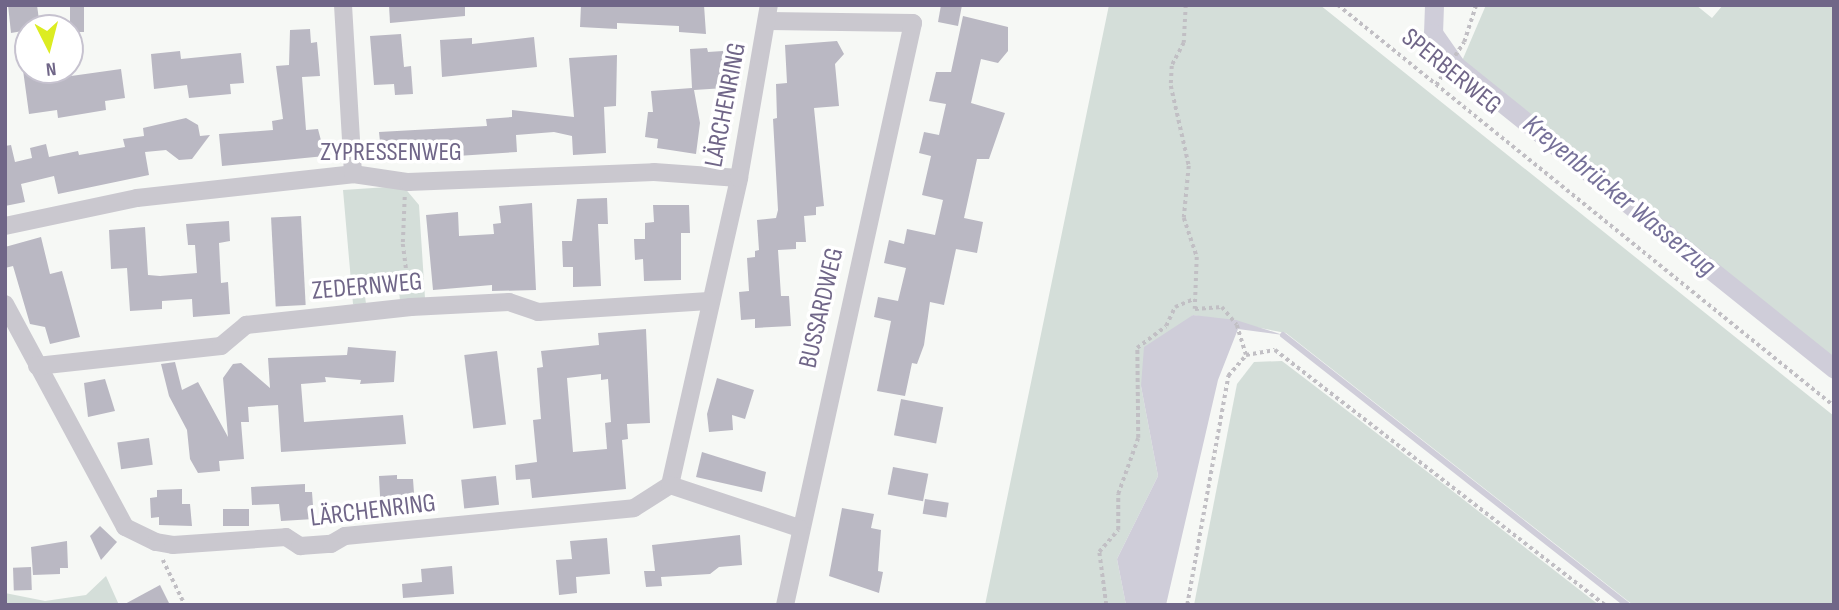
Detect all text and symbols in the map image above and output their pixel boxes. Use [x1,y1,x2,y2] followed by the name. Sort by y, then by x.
[14,14,84,84] north arrow
[1395,22,1507,122] street label: SPERBERWEG
[699,40,753,170] street label: LÄRCHENRING
[45,56,57,80] text: N
[1516,108,1722,284] water label: Kreyenbrücker Wasserzug
[320,137,462,169] street label: ZYPRESSENWEG
[793,245,851,371] street label: BUSSARDWEG
[311,267,423,307] street label: ZEDERNWEG
[308,488,438,534] street label: LÄRCHENRING

